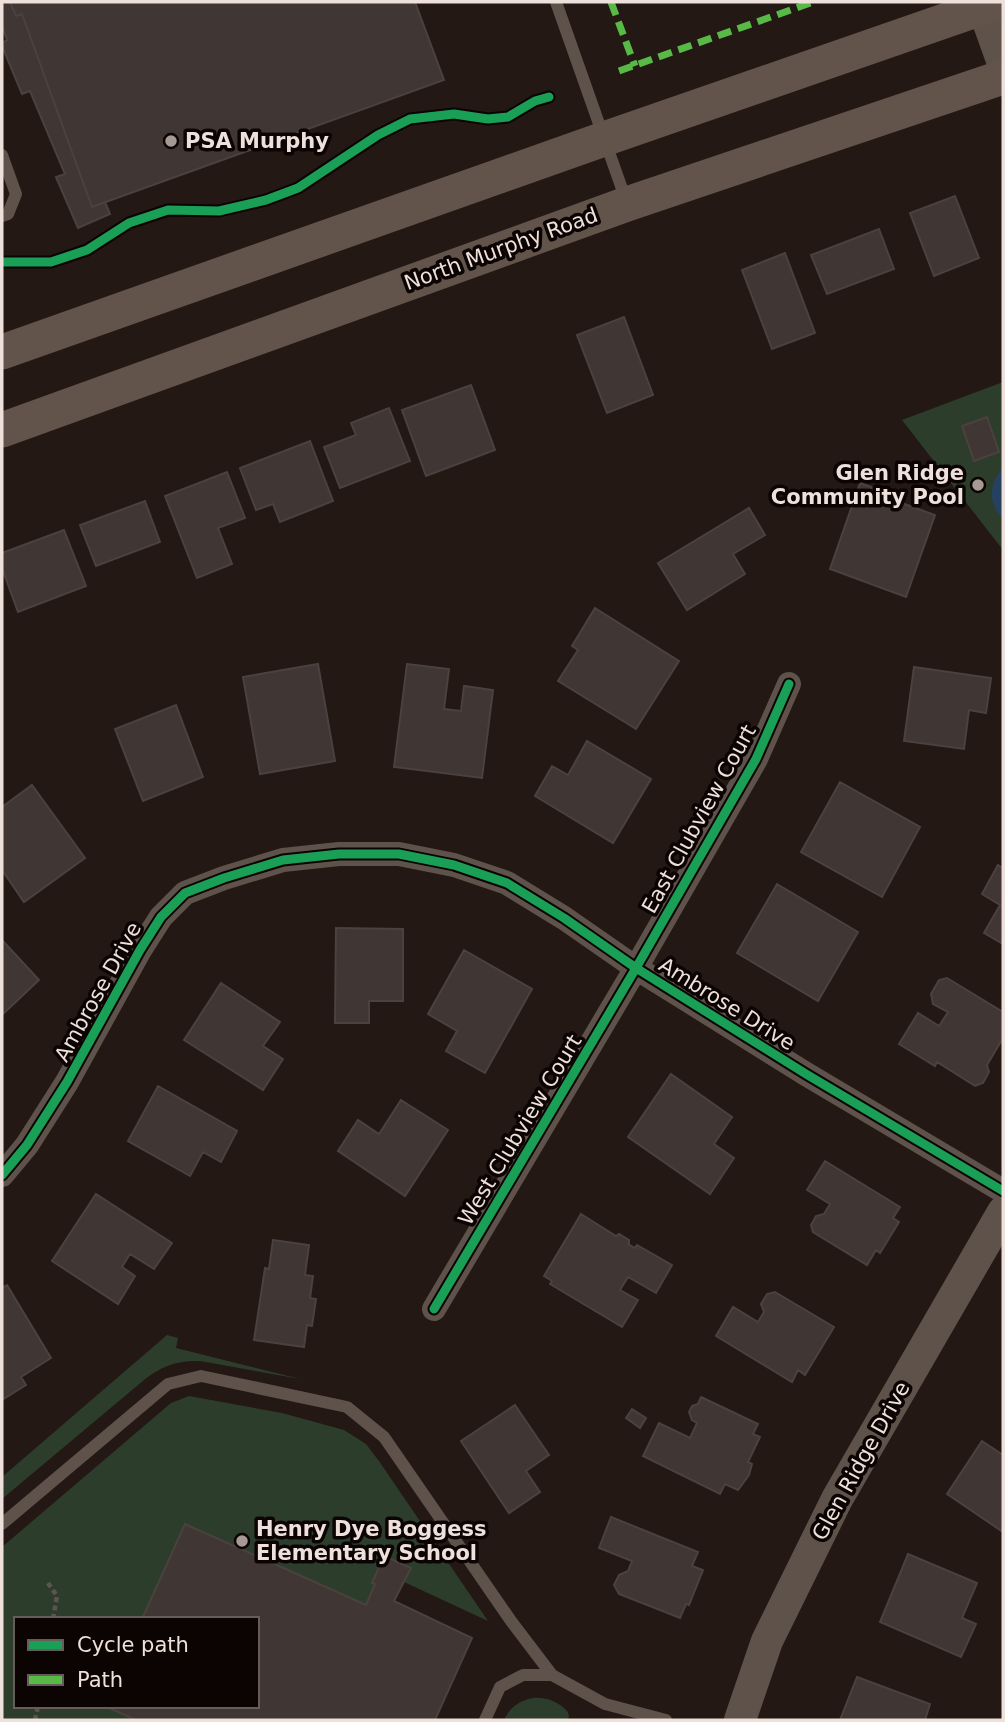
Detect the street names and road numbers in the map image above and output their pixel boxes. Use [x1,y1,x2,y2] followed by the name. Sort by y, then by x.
[401,203,601,295] street label: North Murphy Road
[637,721,761,917] street label: East Clubview Court
[50,918,146,1066] street label: Ambrose Drive
[655,953,799,1055] street label: Ambrose Drive
[454,1030,586,1230] street label: West Clubview Court
[807,1377,915,1545] street label: Glen Ridge Drive

